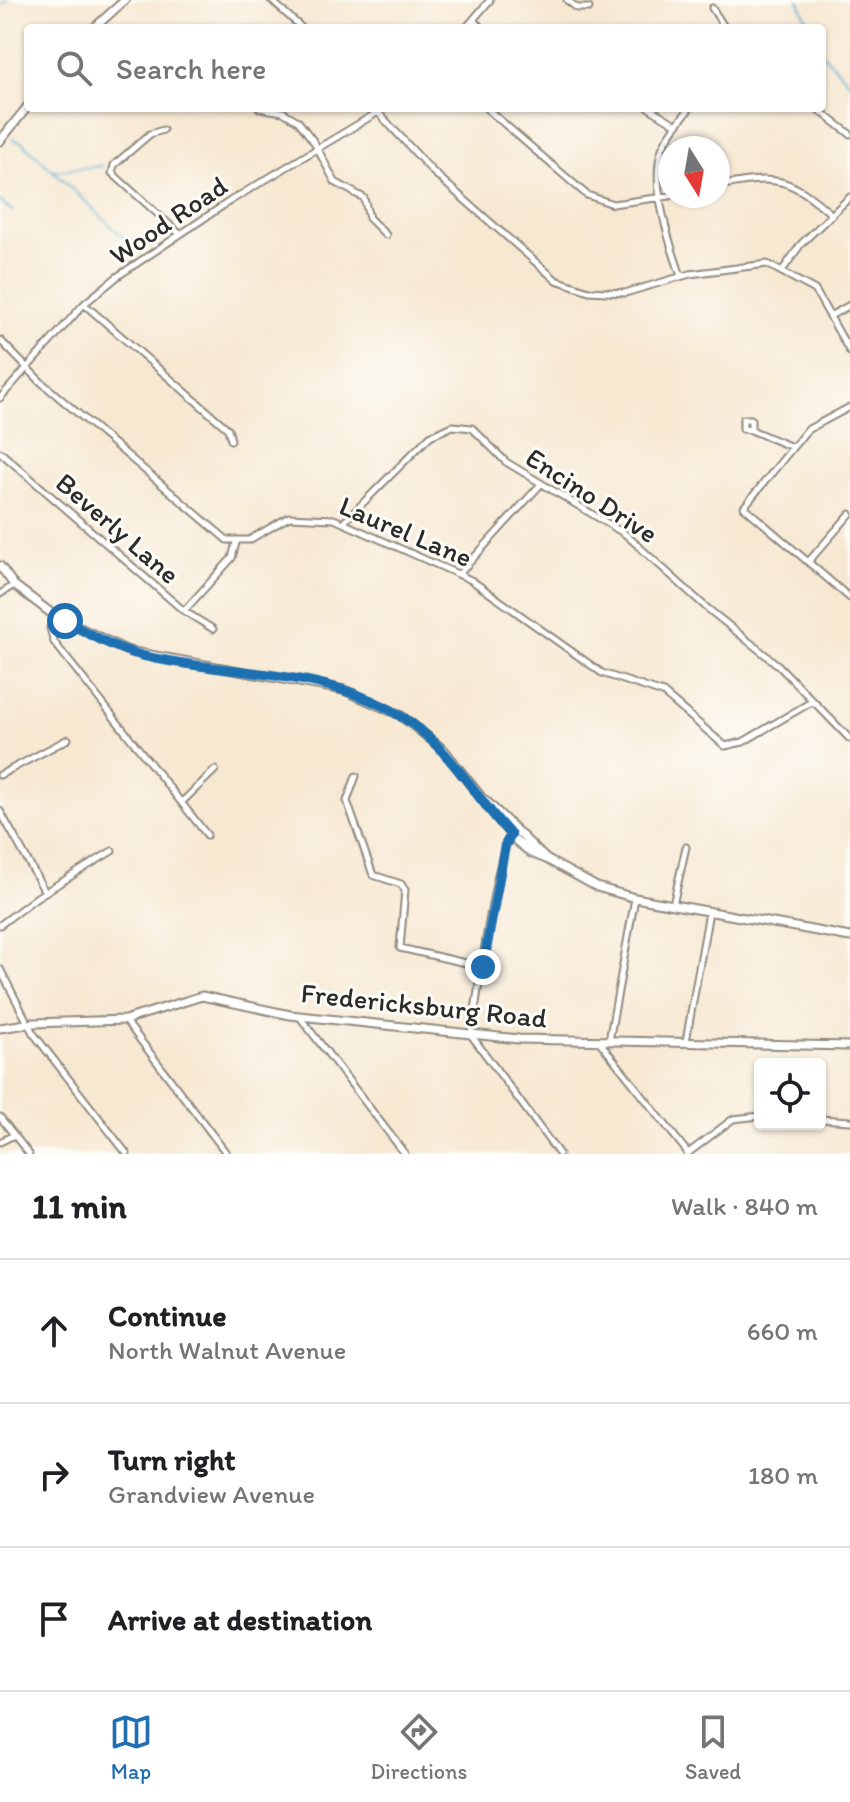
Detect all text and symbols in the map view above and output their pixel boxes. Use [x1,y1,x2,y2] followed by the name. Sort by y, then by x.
[24,24,826,112] search box
[52,46,96,90] icon: search
[116,50,266,87] text: Search here
[658,136,730,208] north arrow
[103,168,233,272] street label: Wood Road
[520,440,664,550] street label: Encino Drive
[49,465,187,591] street label: Beverly Lane
[335,488,477,574] street label: Laurel Lane
[47,603,83,639] route start
[465,949,501,985] route end
[299,975,549,1035] street label: Fredericksburg Road
[754,1058,826,1130] map controls
[754,1058,826,1130] button: locate
[32,1186,127,1227] text: 11 min
[671,1190,818,1222] text: Walk · 840 m
[108,1297,227,1334] text: Continue
[32,1309,76,1353] icon: ahead
[747,1315,818,1347] text: 660 m
[108,1334,346,1366] text: North Walnut Avenue
[108,1441,236,1478] text: Turn right
[32,1453,76,1497] icon: right
[748,1459,818,1491] text: 180 m
[108,1478,315,1510] text: Grandview Avenue
[32,1597,76,1641] icon: arrive
[108,1601,372,1638] text: Arrive at destination
[109,1710,153,1785] tab: Map
[371,1710,467,1785] tab: Directions
[685,1710,741,1785] tab: Saved

